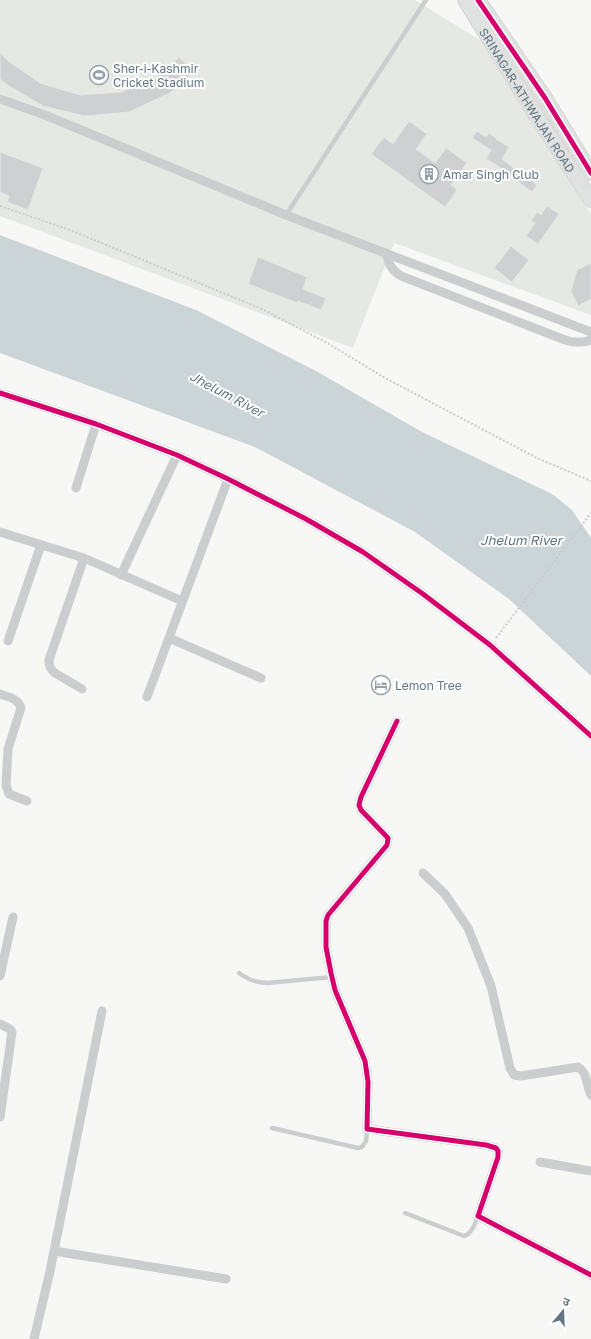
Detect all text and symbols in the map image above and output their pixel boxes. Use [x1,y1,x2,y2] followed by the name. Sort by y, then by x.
[476,25,579,175] street label: SRINAGAR-ATHWAJAN ROAD
[113,61,204,90] place label: Sher-i-Kashmir Cricket Stadium
[88,64,110,86] sports icon: Sher-i-Kashmir Cricket Stadium
[418,163,440,185] building icon: Amar Singh Club
[443,167,539,182] place label: Amar Singh Club
[187,368,268,421] water label: Jhelum River
[480,532,564,548] water label: Jhelum River
[370,674,392,696] hotel icon: Lemon Tree
[395,678,462,693] place label: Lemon Tree
[543,1291,583,1331] north arrow
[561,1294,572,1308] text: उ

